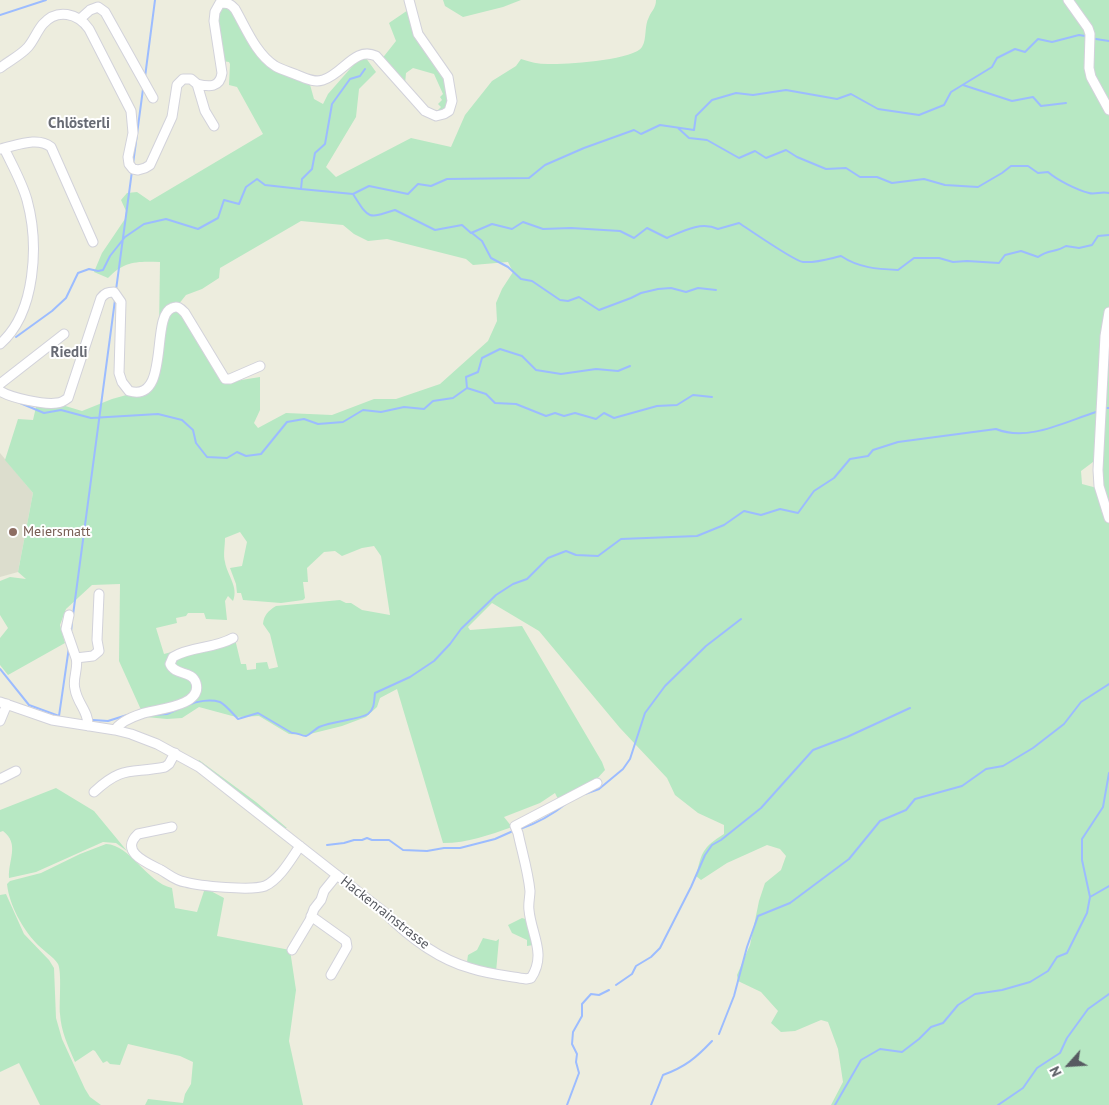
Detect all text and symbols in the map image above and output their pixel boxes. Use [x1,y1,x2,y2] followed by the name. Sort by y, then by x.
[48,115,110,133] district label: Chlösterli
[50,344,88,362] district label: Riedli
[23,524,91,540] place label: Meiersmatt
[7,526,19,538] marker: Meiersmatt
[337,873,433,953] street label: Hackenrainstrasse
[1044,1040,1094,1090] north arrow
[1045,1064,1066,1080] text: N

